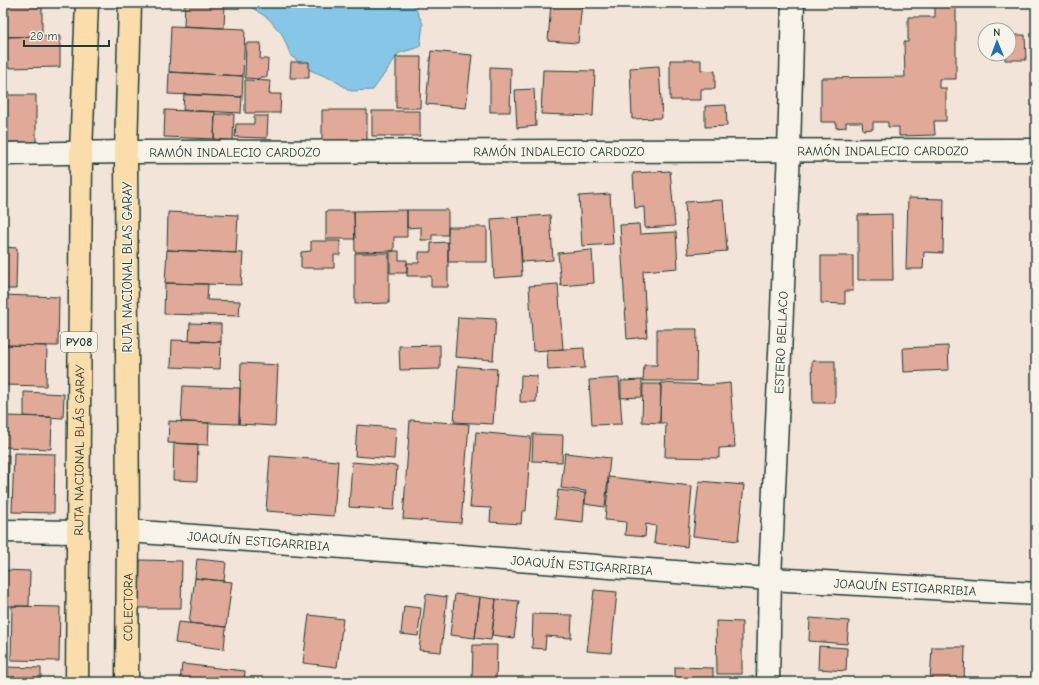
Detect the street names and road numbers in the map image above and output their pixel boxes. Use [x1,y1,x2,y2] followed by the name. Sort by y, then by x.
[797,142,969,158] street label: RAMÓN INDALECIO CARDOZO
[149,143,321,159] street label: RAMÓN INDALECIO CARDOZO
[473,143,645,159] street label: RAMÓN INDALECIO CARDOZO
[120,181,135,353] street label: RUTA NACIONAL BLAS GARAY
[771,291,790,394] street label: ESTERO BELLACO
[61,332,97,352] road number: PY08
[70,364,87,536] street label: RUTA NACIONAL BLÁS GARAY
[187,528,331,554] street label: JOAQUÍN ESTIGARRIBIA
[510,552,654,578] street label: JOAQUÍN ESTIGARRIBIA
[120,572,135,641] street label: COLECTORA
[833,575,977,598] street label: JOAQUÍN ESTIGARRIBIA

